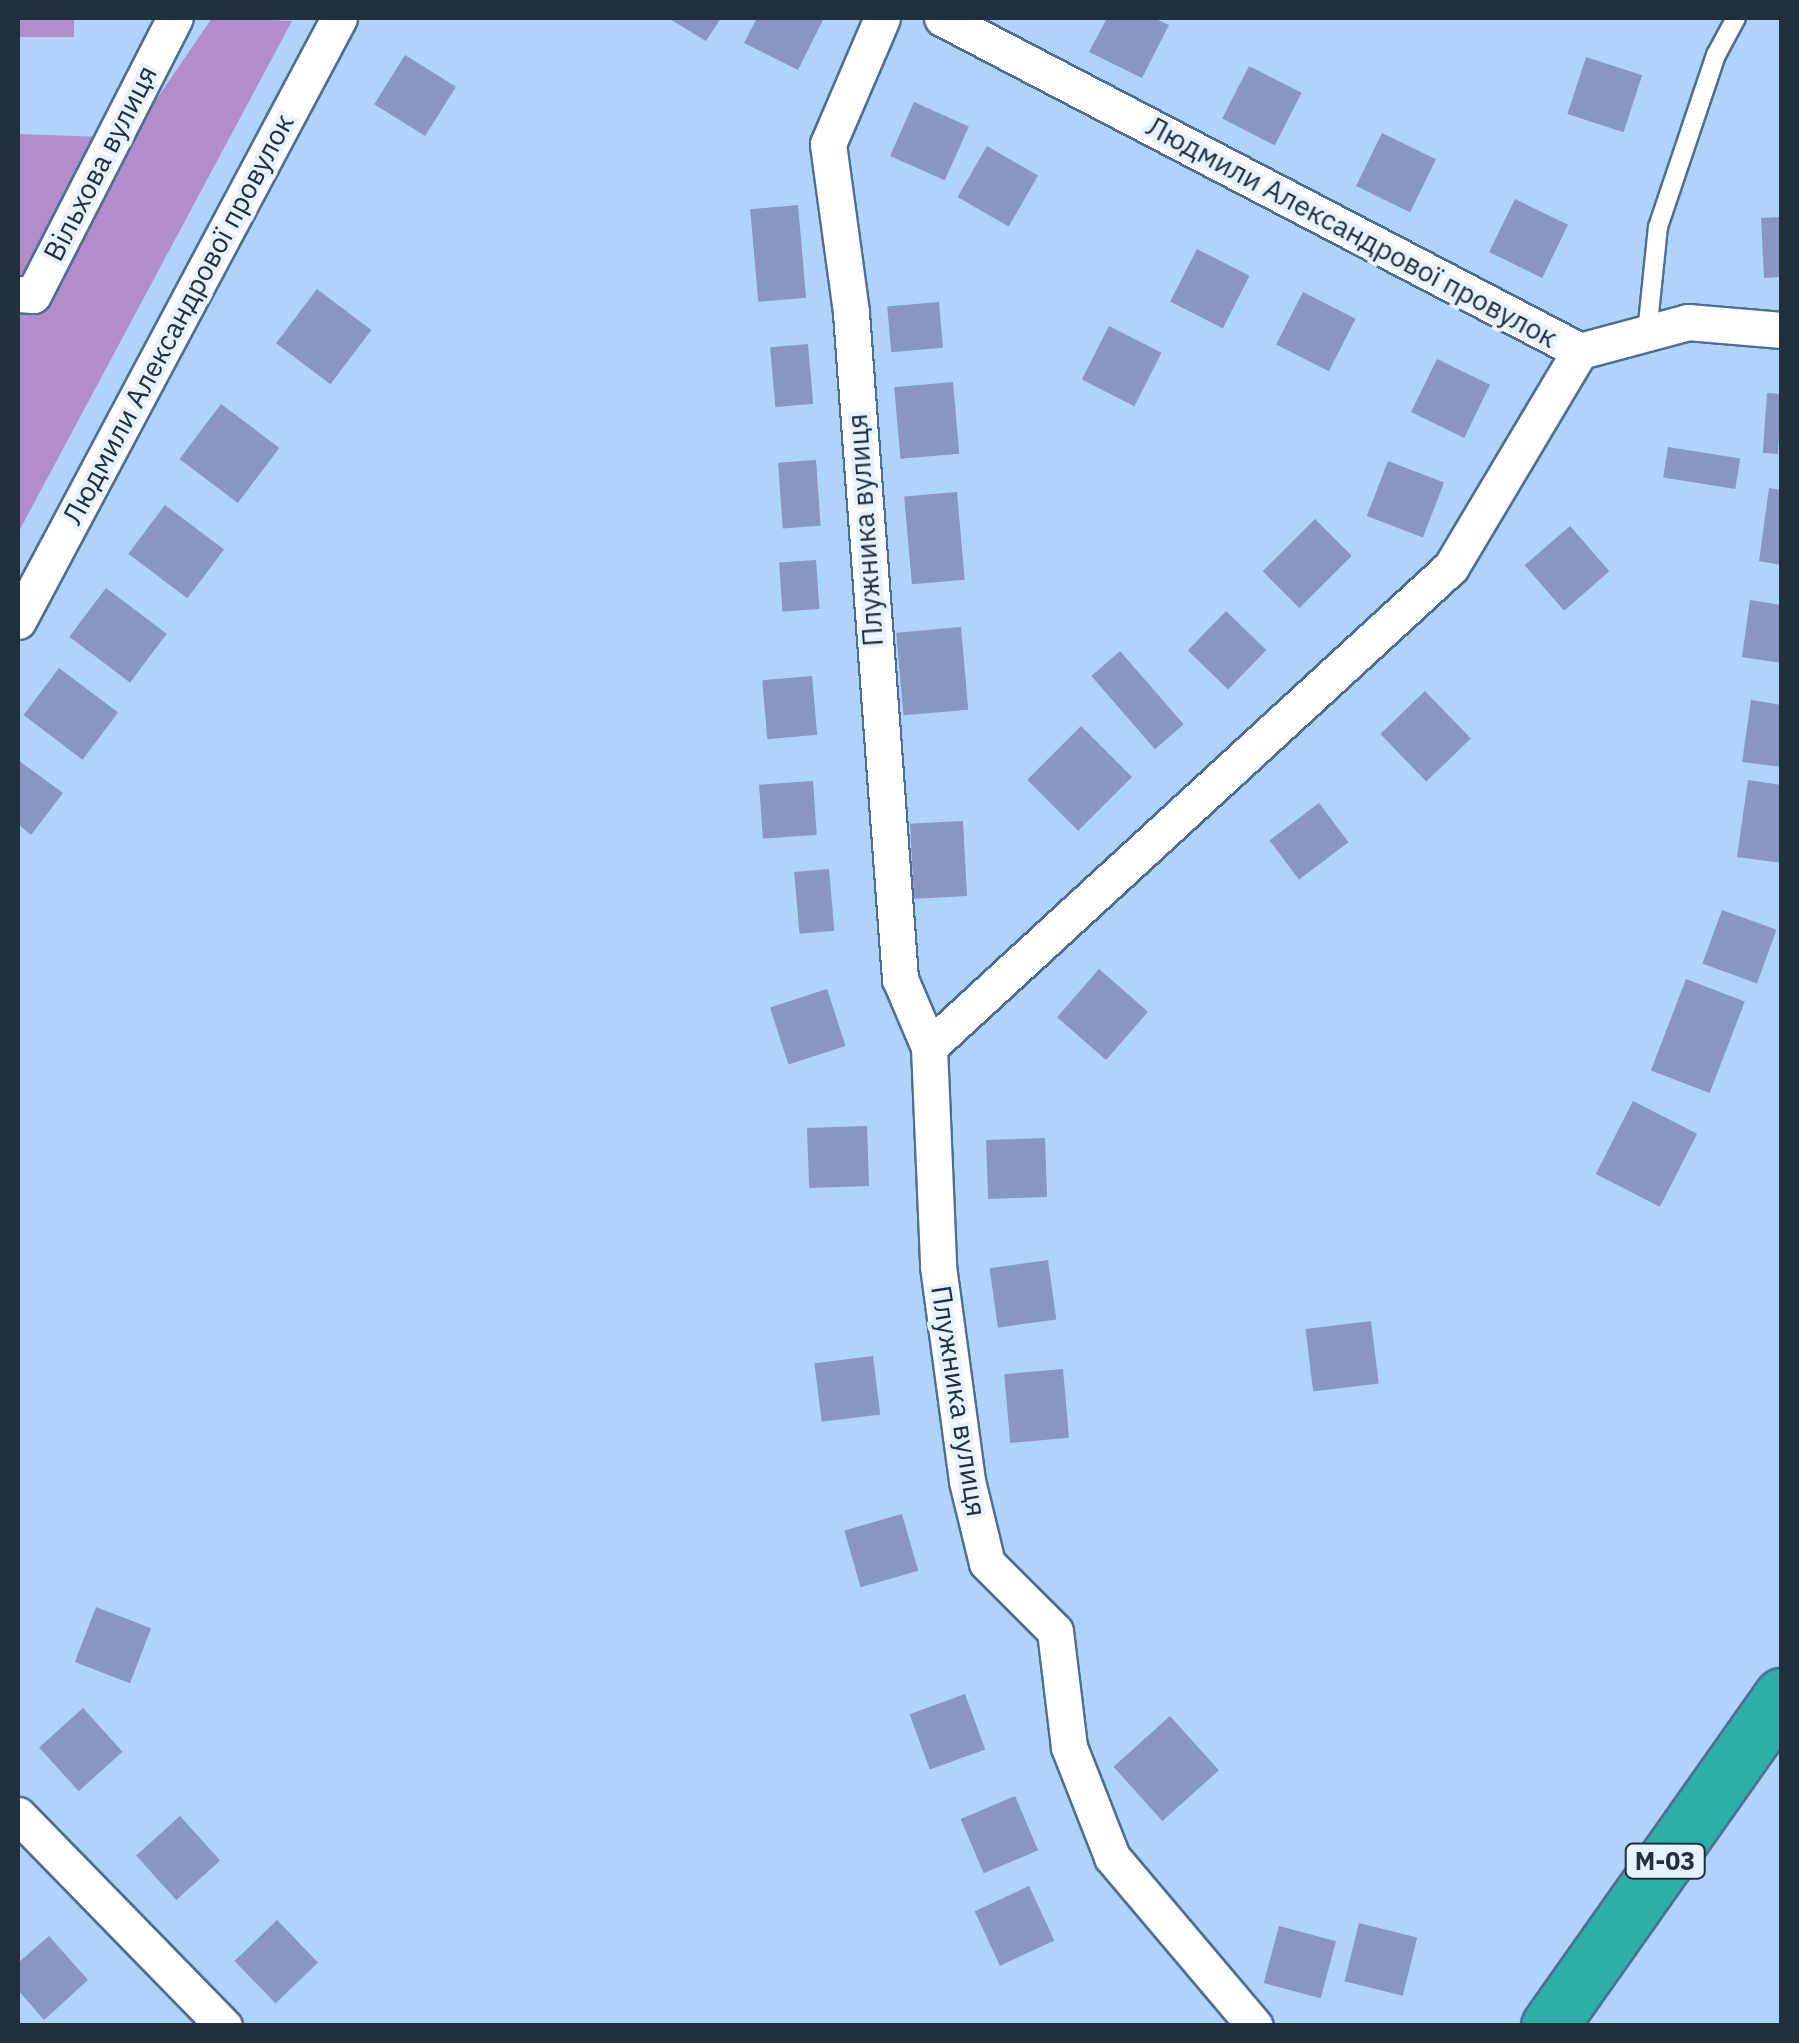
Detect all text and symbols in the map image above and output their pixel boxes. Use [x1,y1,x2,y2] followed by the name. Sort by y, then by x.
[36,60,164,266] street label: Вільхова вулиця
[55,108,301,530] street label: Людмили Александрової провулок
[1141,109,1563,355] street label: Людмили Александрової провулок
[840,412,890,648] street label: Плужника вулиця
[924,1283,994,1519] street label: Плужника вулиця
[1622,1841,1708,1881] road number: М-03

